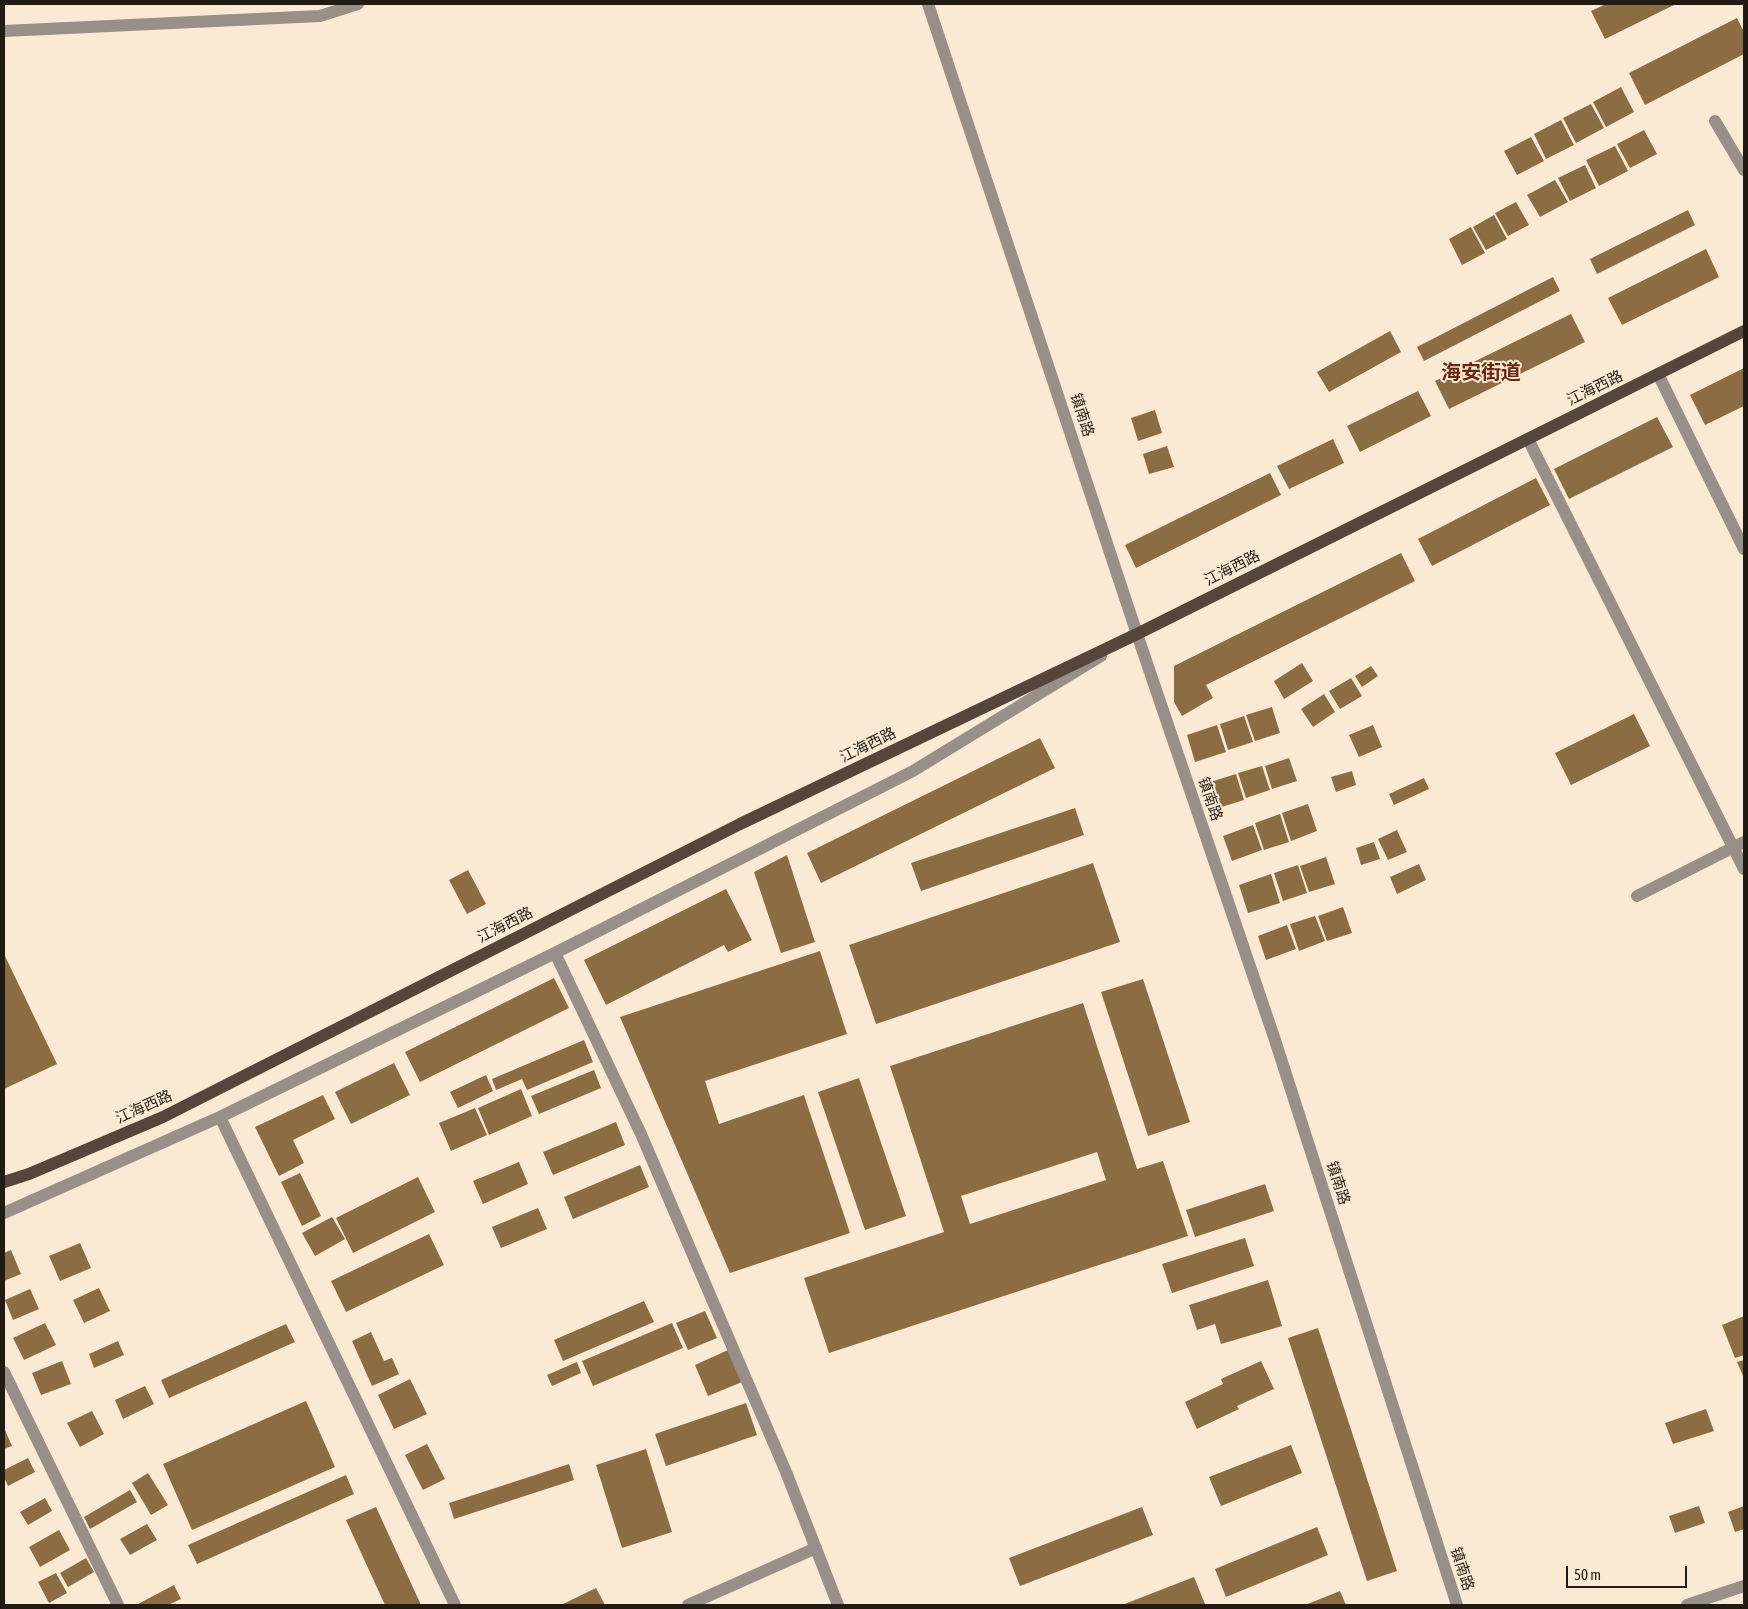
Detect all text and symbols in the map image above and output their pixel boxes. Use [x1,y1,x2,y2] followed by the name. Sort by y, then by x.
[1441,361,1521,385] district label: 海安街道
[1564,367,1626,409] street label: 江海西路
[1066,391,1098,439] street label: 镇南路
[1201,546,1263,590] street label: 江海西路
[837,724,899,766] street label: 江海西路
[1194,775,1226,823] street label: 镇南路
[474,903,536,947] street label: 江海西路
[113,1087,175,1127] street label: 江海西路
[1322,1159,1354,1207] street label: 镇南路
[1446,1545,1478,1593] street label: 镇南路
[1568,1556,1689,1588] scale bar
[1574,1566,1601,1583] text: 50 m

